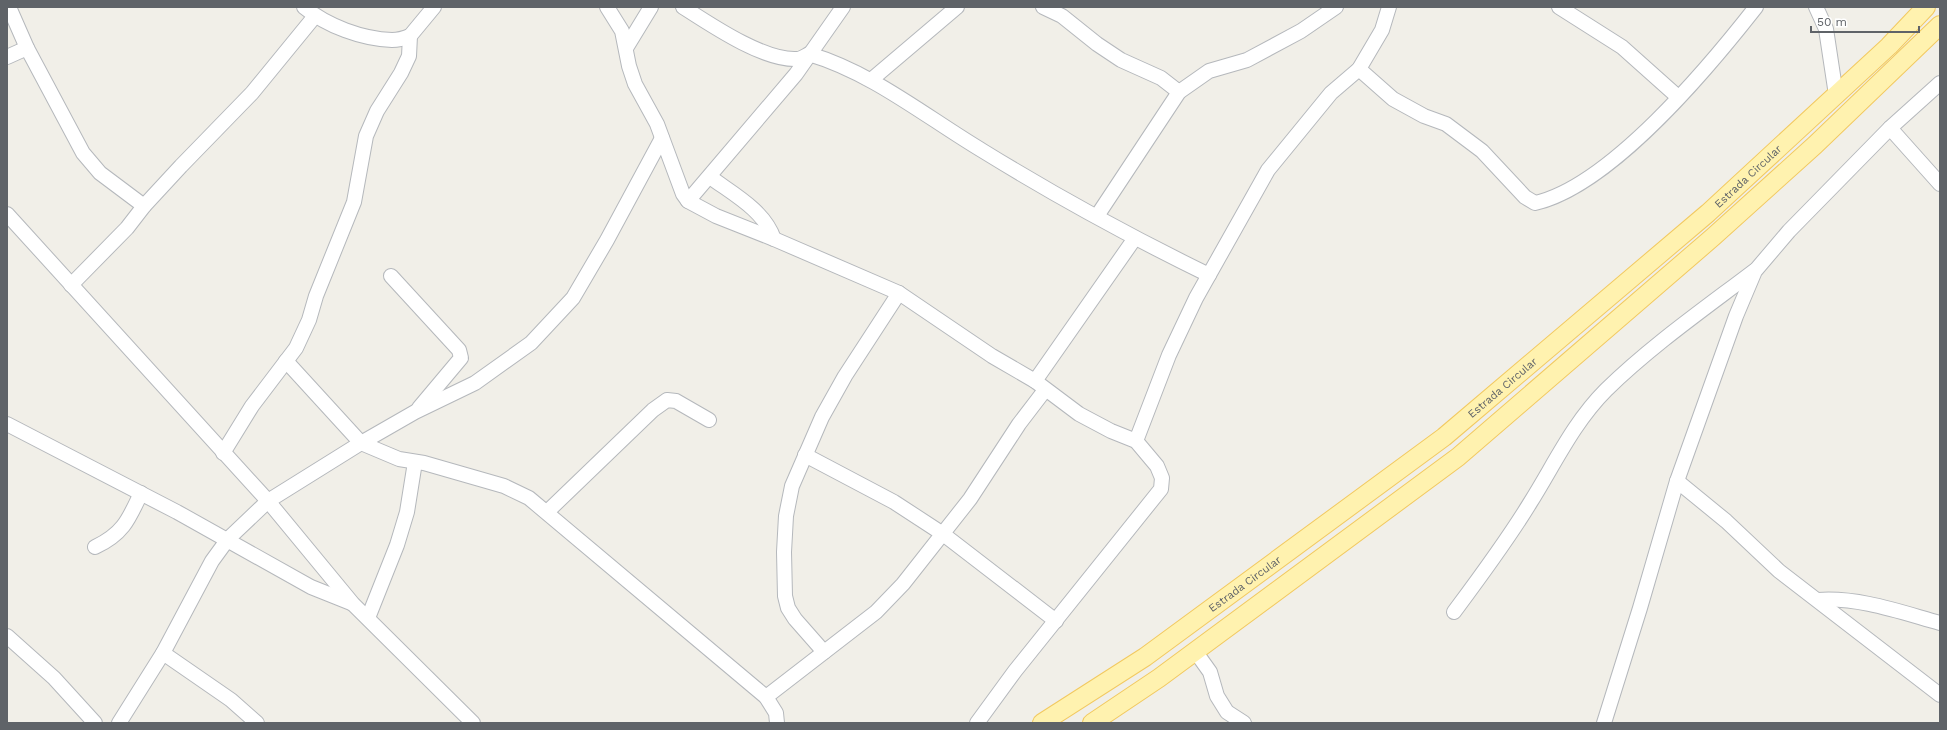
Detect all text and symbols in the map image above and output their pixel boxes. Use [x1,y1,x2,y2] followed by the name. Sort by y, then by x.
[1811,8,1919,34] scale bar
[1817,15,1847,29] text: 50 m
[1712,142,1784,210] street label: Estrada Circular
[1465,354,1540,420] street label: Estrada Circular
[1206,553,1284,615] street label: Estrada Circular

